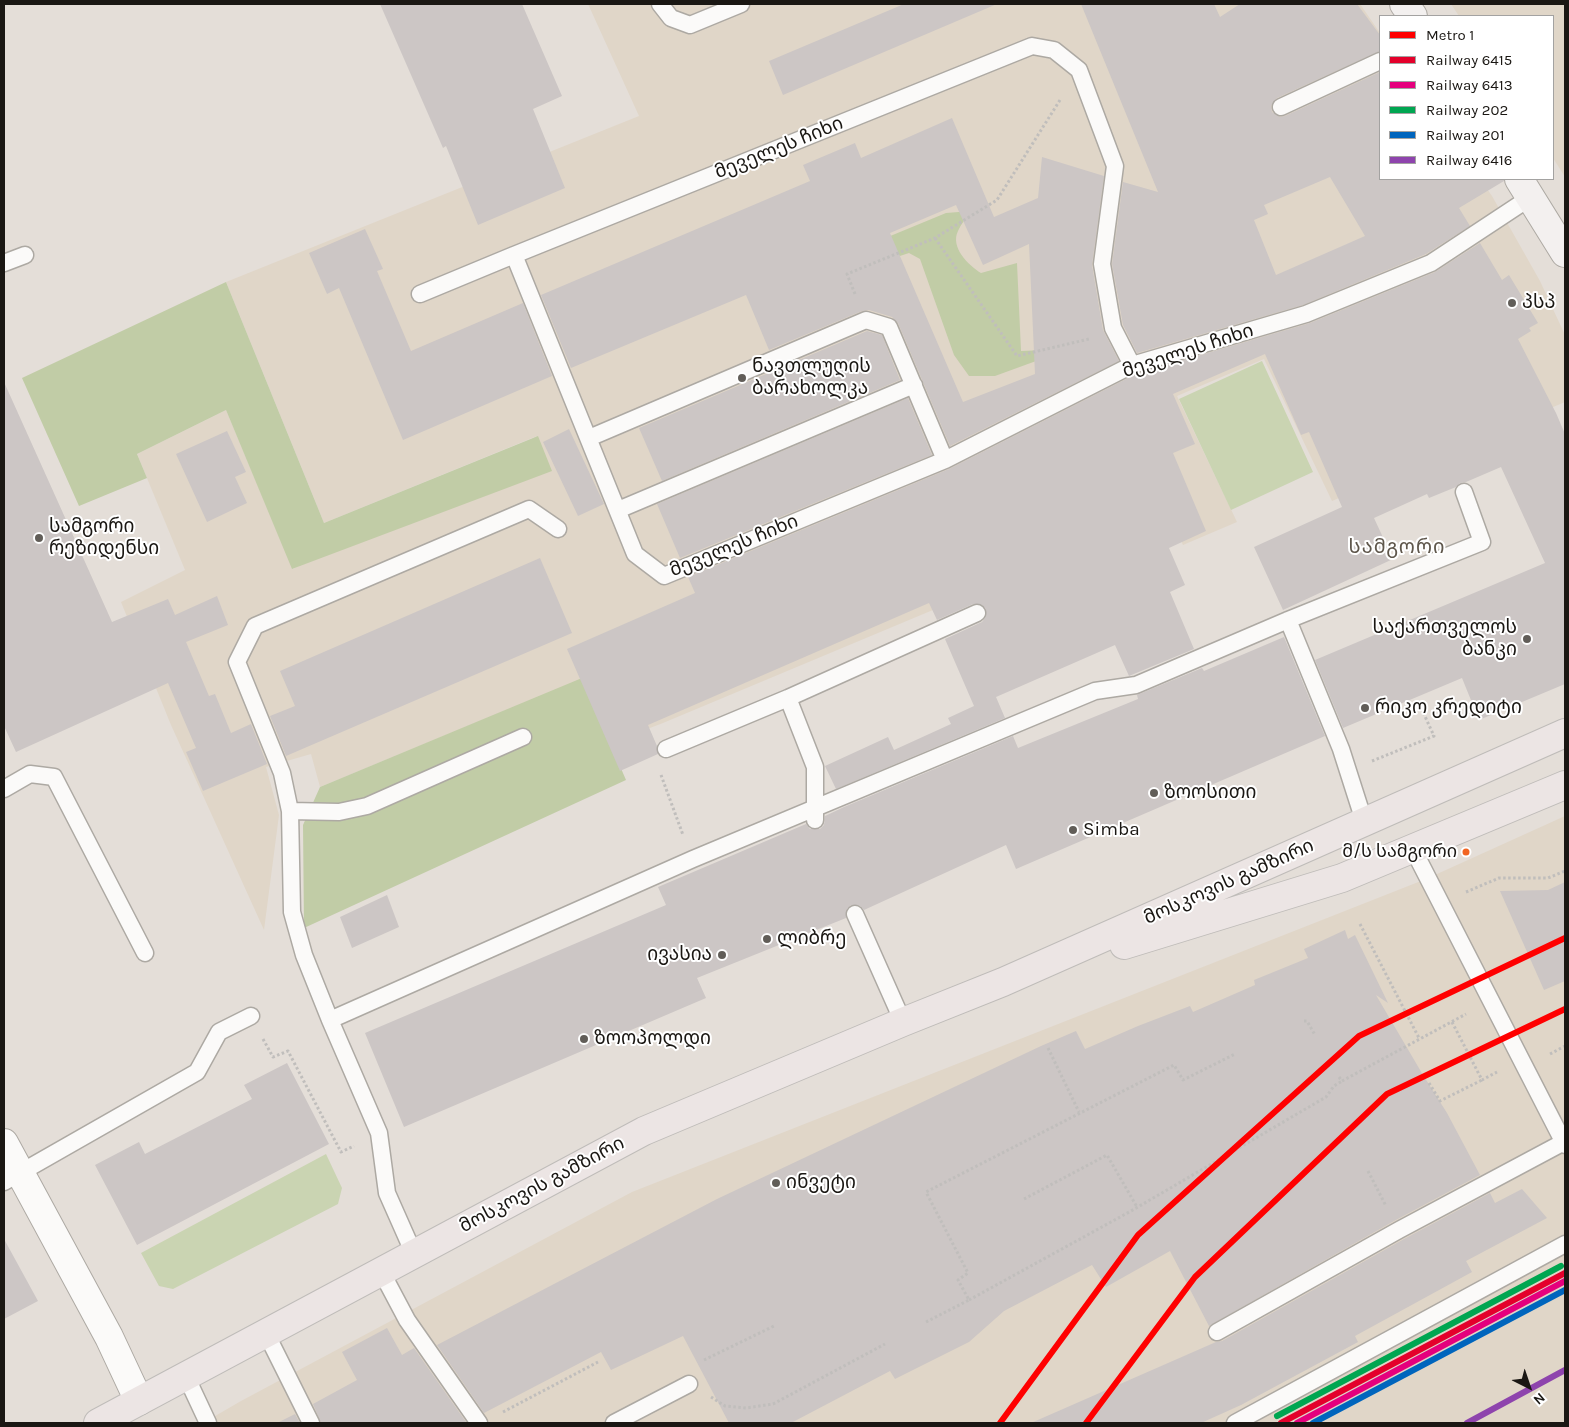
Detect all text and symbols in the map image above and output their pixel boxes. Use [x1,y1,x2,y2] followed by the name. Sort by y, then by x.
[1379,15,1554,180] legend
[1426,26,1474,44] text: Metro 1
[1426,51,1512,69] text: Railway 6415
[1426,76,1513,94] text: Railway 6413
[1426,101,1508,119] text: Railway 202
[711,112,847,184] street label: მეველეს ჩიხი
[1426,126,1504,144] text: Railway 201
[1426,151,1512,169] text: Railway 6416
[1522,292,1555,314] place label: პსპ
[1506,297,1518,309] marker: პსპ
[1120,319,1256,383] street label: მეველეს ჩიხი
[752,356,871,400] place label: ნავთლუღის ბარახოლკა
[736,372,748,384] marker: ნავთლუღის ბარახოლკა
[666,510,802,582] street label: მეველეს ჩიხი
[49,516,159,560] place label: სამგორი რეზიდენსი
[33,532,45,544] marker: სამგორი რეზიდენსი
[1348,535,1446,559] district label: სამგორი
[1372,617,1517,661] place label: საქართველოს ბანკი
[1521,633,1533,645] marker: საქართველოს ბანკი
[1375,697,1522,719] place label: რიკო კრედიტი
[1359,702,1371,714] marker: რიკო კრედიტი
[1164,782,1256,804] place label: ზოოსითი
[1148,787,1160,799] marker: ზოოსითი
[1083,819,1140,841] place label: Simba
[1067,824,1079,836] marker: Simba
[1141,834,1317,930] street label: მოსკოვის გამზირი
[1342,841,1457,863] place label: მ/ს სამგორი
[1461,847,1471,857] marker: მ/ს სამგორი
[777,928,846,950] place label: ლიბრე
[761,933,773,945] marker: ლიბრე
[647,944,712,966] place label: ივასია
[716,949,728,961] marker: ივასია
[594,1028,711,1050] place label: ზოოპოლდი
[578,1033,590,1045] marker: ზოოპოლდი
[456,1132,628,1238] street label: მოსკოვის გამზირი
[786,1172,856,1194] place label: ინვეტი
[770,1177,782,1189] marker: ინვეტი
[1504,1362,1554,1412] north arrow
[1530,1389,1549,1408] text: N

